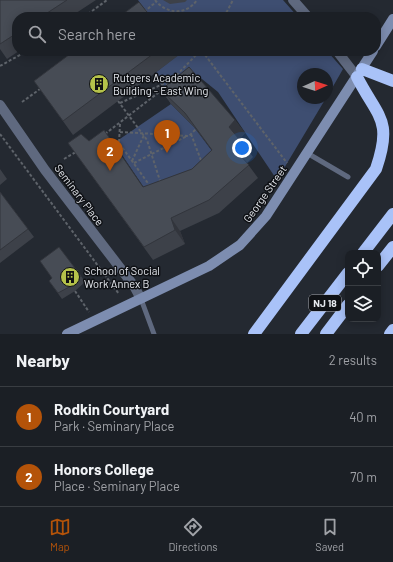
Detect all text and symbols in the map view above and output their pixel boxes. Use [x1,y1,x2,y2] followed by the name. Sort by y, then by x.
[12,12,381,56] search box
[26,23,48,45] icon: search
[58,25,136,43] text: Search here
[297,68,333,104] north arrow
[113,71,208,97] place label: Rutgers Academic Building - East Wing
[88,73,110,95] building icon: Rutgers Academic Building - East Wing
[154,120,180,153] pin: 1
[97,138,123,171] pin: 2
[232,138,252,158] your location
[52,161,107,228] street label: Seminary Place
[240,163,289,225] street label: George Street
[345,250,381,322] map controls
[345,250,381,286] button: locate
[84,264,160,290] place label: School of Social Work Annex B
[59,266,81,288] building icon: School of Social Work Annex B
[345,286,381,322] button: layers
[309,295,341,311] road number: NJ 18
[16,350,70,370] text: Nearby
[329,352,377,368] text: 2 results
[54,400,169,418] text: Rodkin Courtyard
[27,409,31,425] text: 1
[349,409,377,425] text: 40 m
[54,418,174,434] text: Park · Seminary Place
[54,460,154,478] text: Honors College
[25,469,33,485] text: 2
[350,469,377,485] text: 70 m
[54,478,180,494] text: Place · Seminary Place
[49,516,71,553] tab: Map
[168,516,218,553] tab: Directions
[315,516,344,553] tab: Saved

